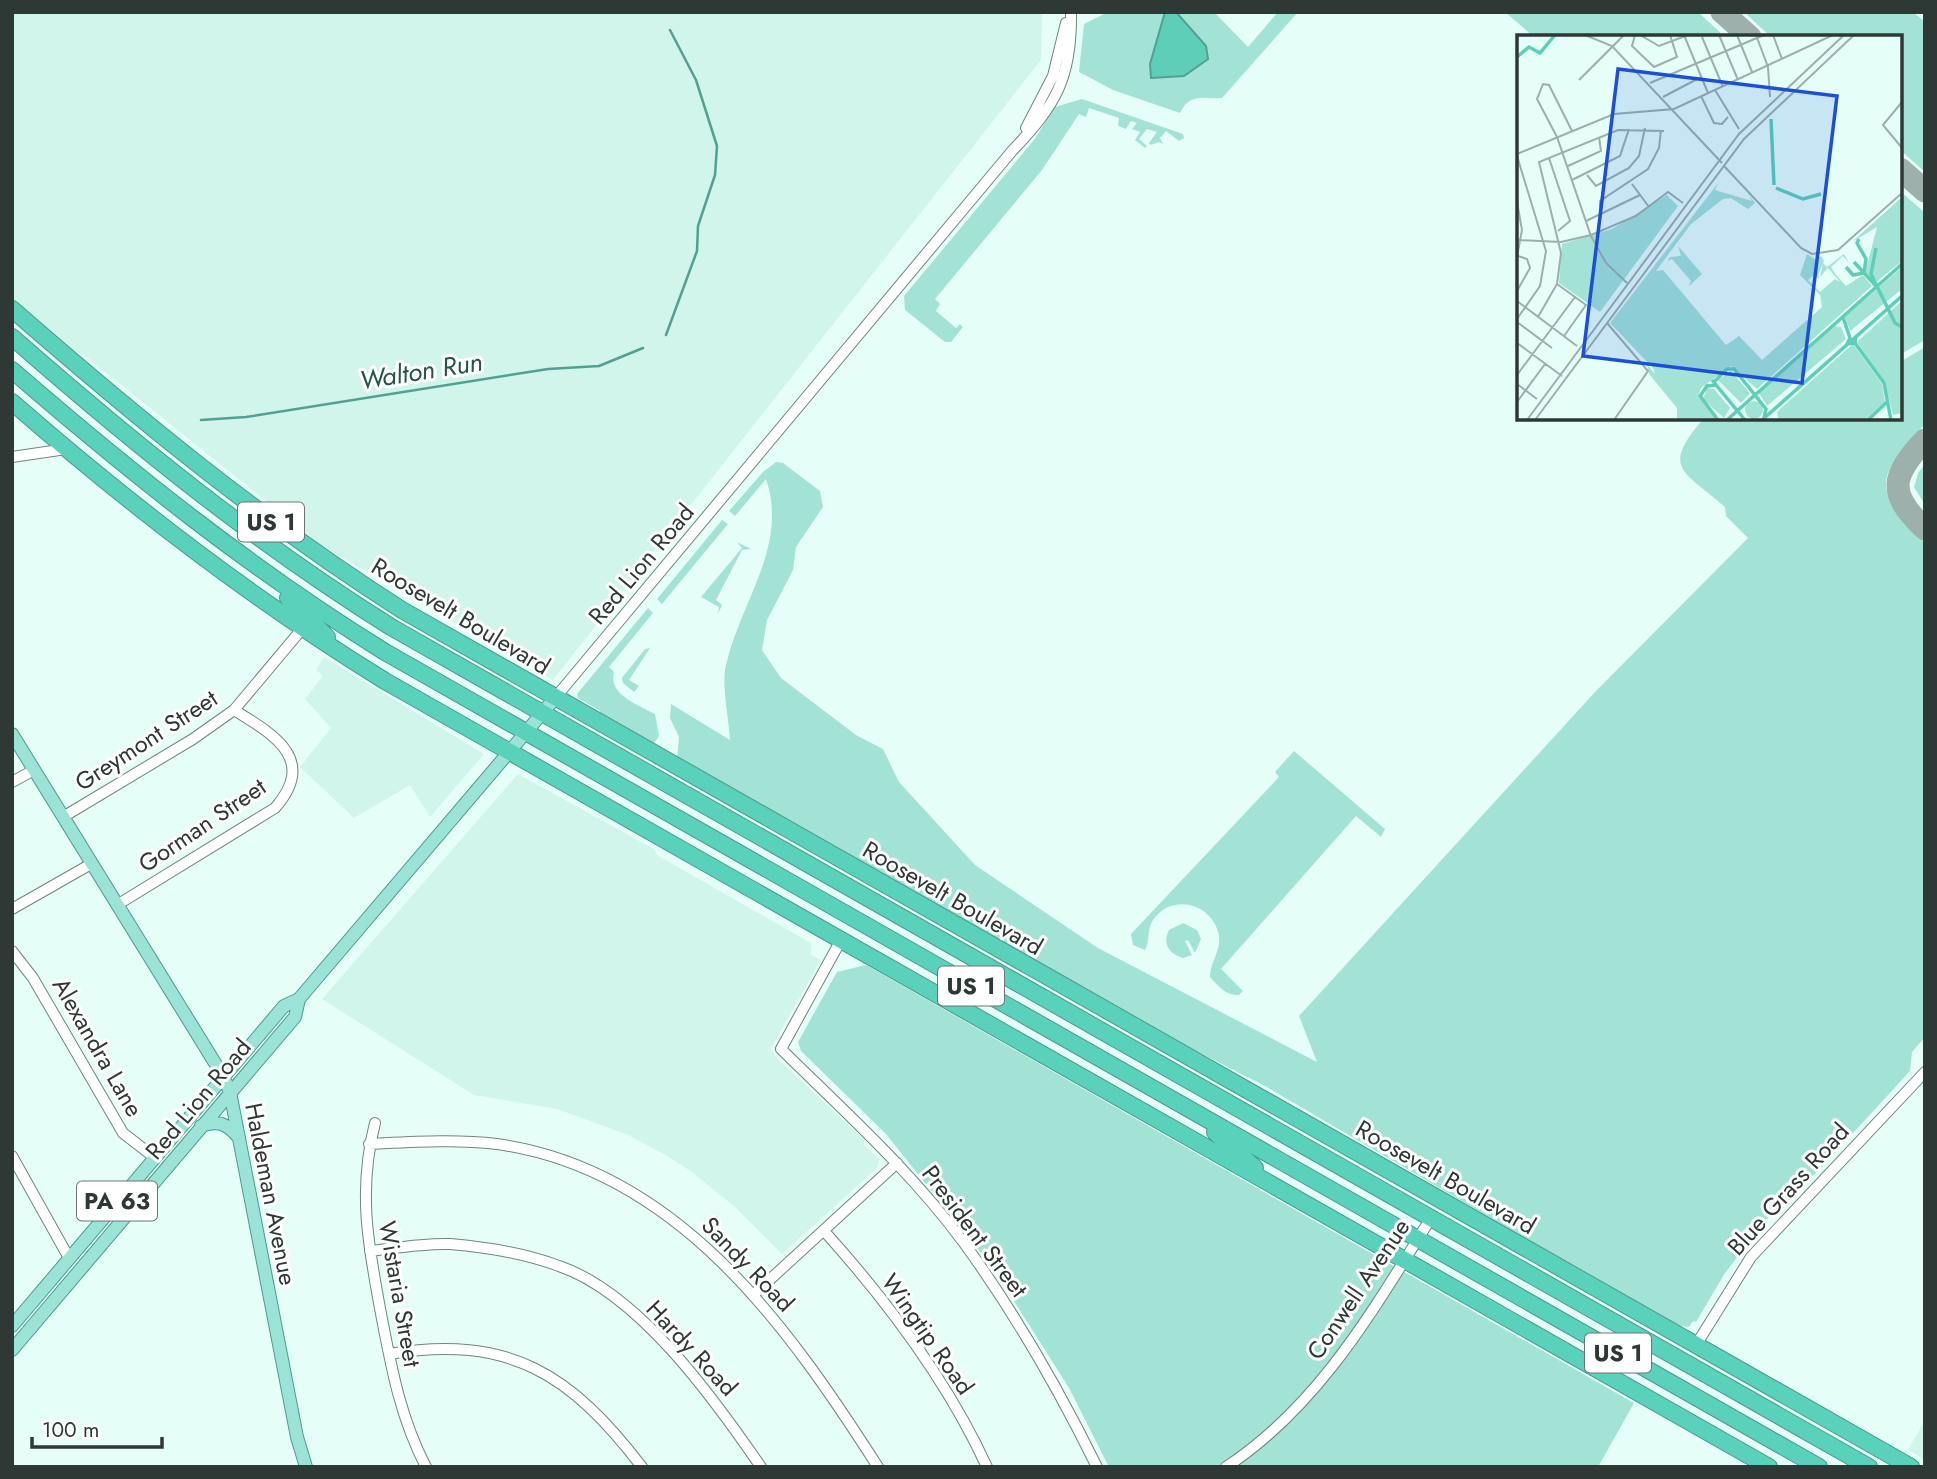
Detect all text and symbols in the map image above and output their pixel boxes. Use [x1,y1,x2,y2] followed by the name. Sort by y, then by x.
[1517,35,1902,420] inset map
[357,343,485,399] water label: Walton Run
[580,496,702,632] street label: Red Lion Road
[238,502,304,542] road number: US 1
[365,549,557,683] street label: Roosevelt Boulevard
[68,681,224,799] street label: Greymont Street
[131,769,273,881] street label: Gorman Street
[856,832,1050,964] street label: Roosevelt Boulevard
[938,967,1004,1006] road number: US 1
[44,971,152,1123] street label: Alexandra Lane
[137,1031,259,1167] street label: Red Lion Road
[236,1100,306,1288] street label: Haldeman Avenue
[1349,1111,1543,1243] street label: Roosevelt Boulevard
[1719,1115,1857,1263] street label: Blue Grass Road
[914,1158,1037,1305] street label: President Street
[77,1182,157,1220] road number: PA 63
[694,1208,802,1320] street label: Sandy Road
[1298,1212,1418,1366] street label: Conwell Avenue
[370,1218,430,1370] street label: Wistaria Street
[873,1266,983,1402] street label: Wingtip Road
[638,1292,746,1404] street label: Hardy Road
[1585,1334,1651,1372] road number: US 1
[32,1406,161,1450] scale bar
[42,1415,99,1445] text: 100 m

